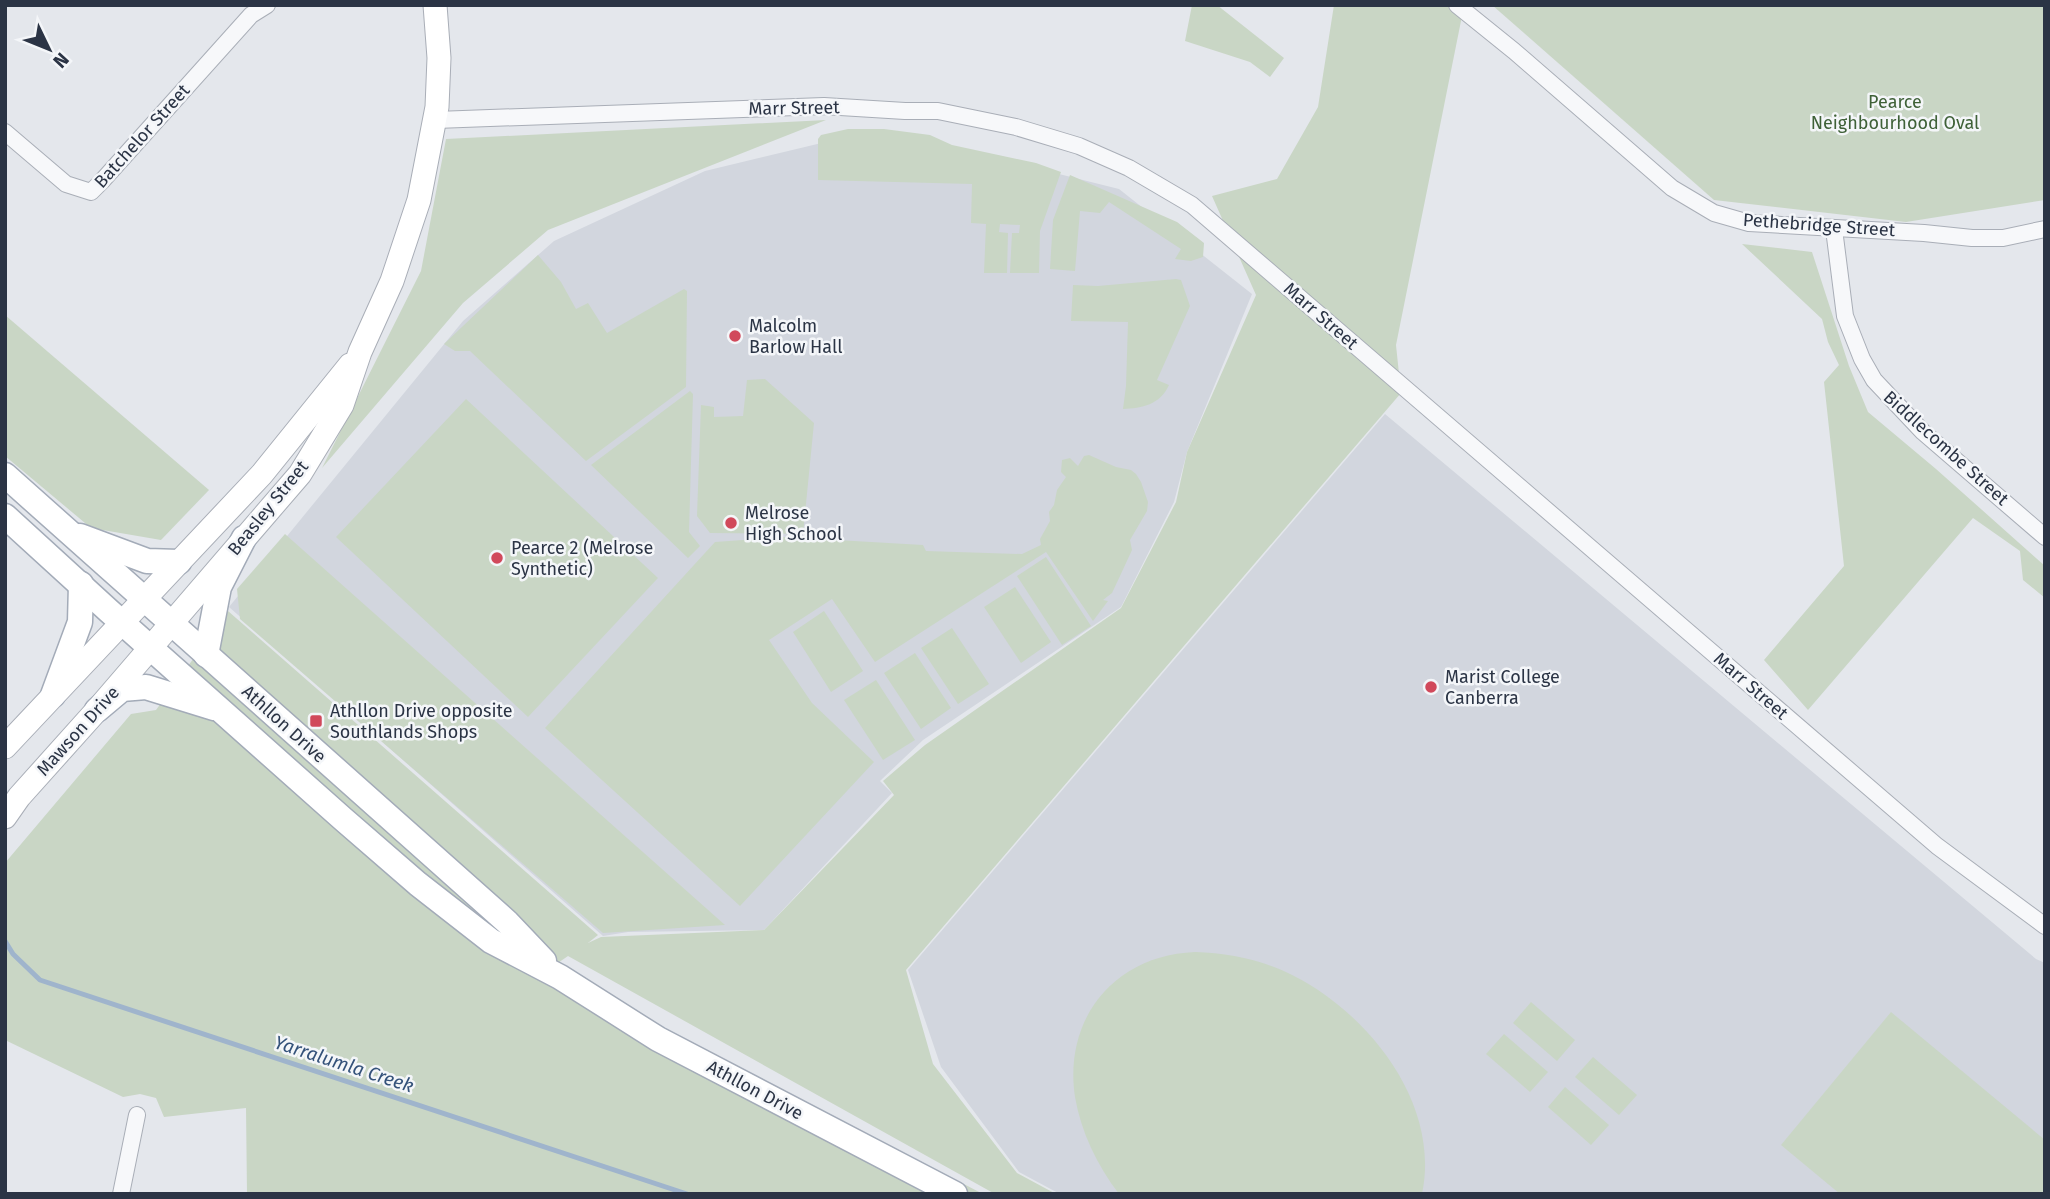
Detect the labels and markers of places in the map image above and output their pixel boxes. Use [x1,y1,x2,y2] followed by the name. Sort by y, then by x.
[749,315,842,358] place label: Malcolm Barlow Hall
[727,328,743,344] marker: Malcolm Barlow Hall
[745,502,842,545] place label: Melrose High School
[723,515,739,531] marker: Melrose High School
[511,537,653,580] place label: Pearce 2 (Melrose Synthetic)
[489,550,505,566] marker: Pearce 2 (Melrose Synthetic)
[1445,666,1560,709] place label: Marist College Canberra
[1423,679,1439,695] marker: Marist College Canberra
[330,700,513,743] place label: Athllon Drive opposite Southlands Shops
[308,713,324,729] marker: Athllon Drive opposite Southlands Shops

